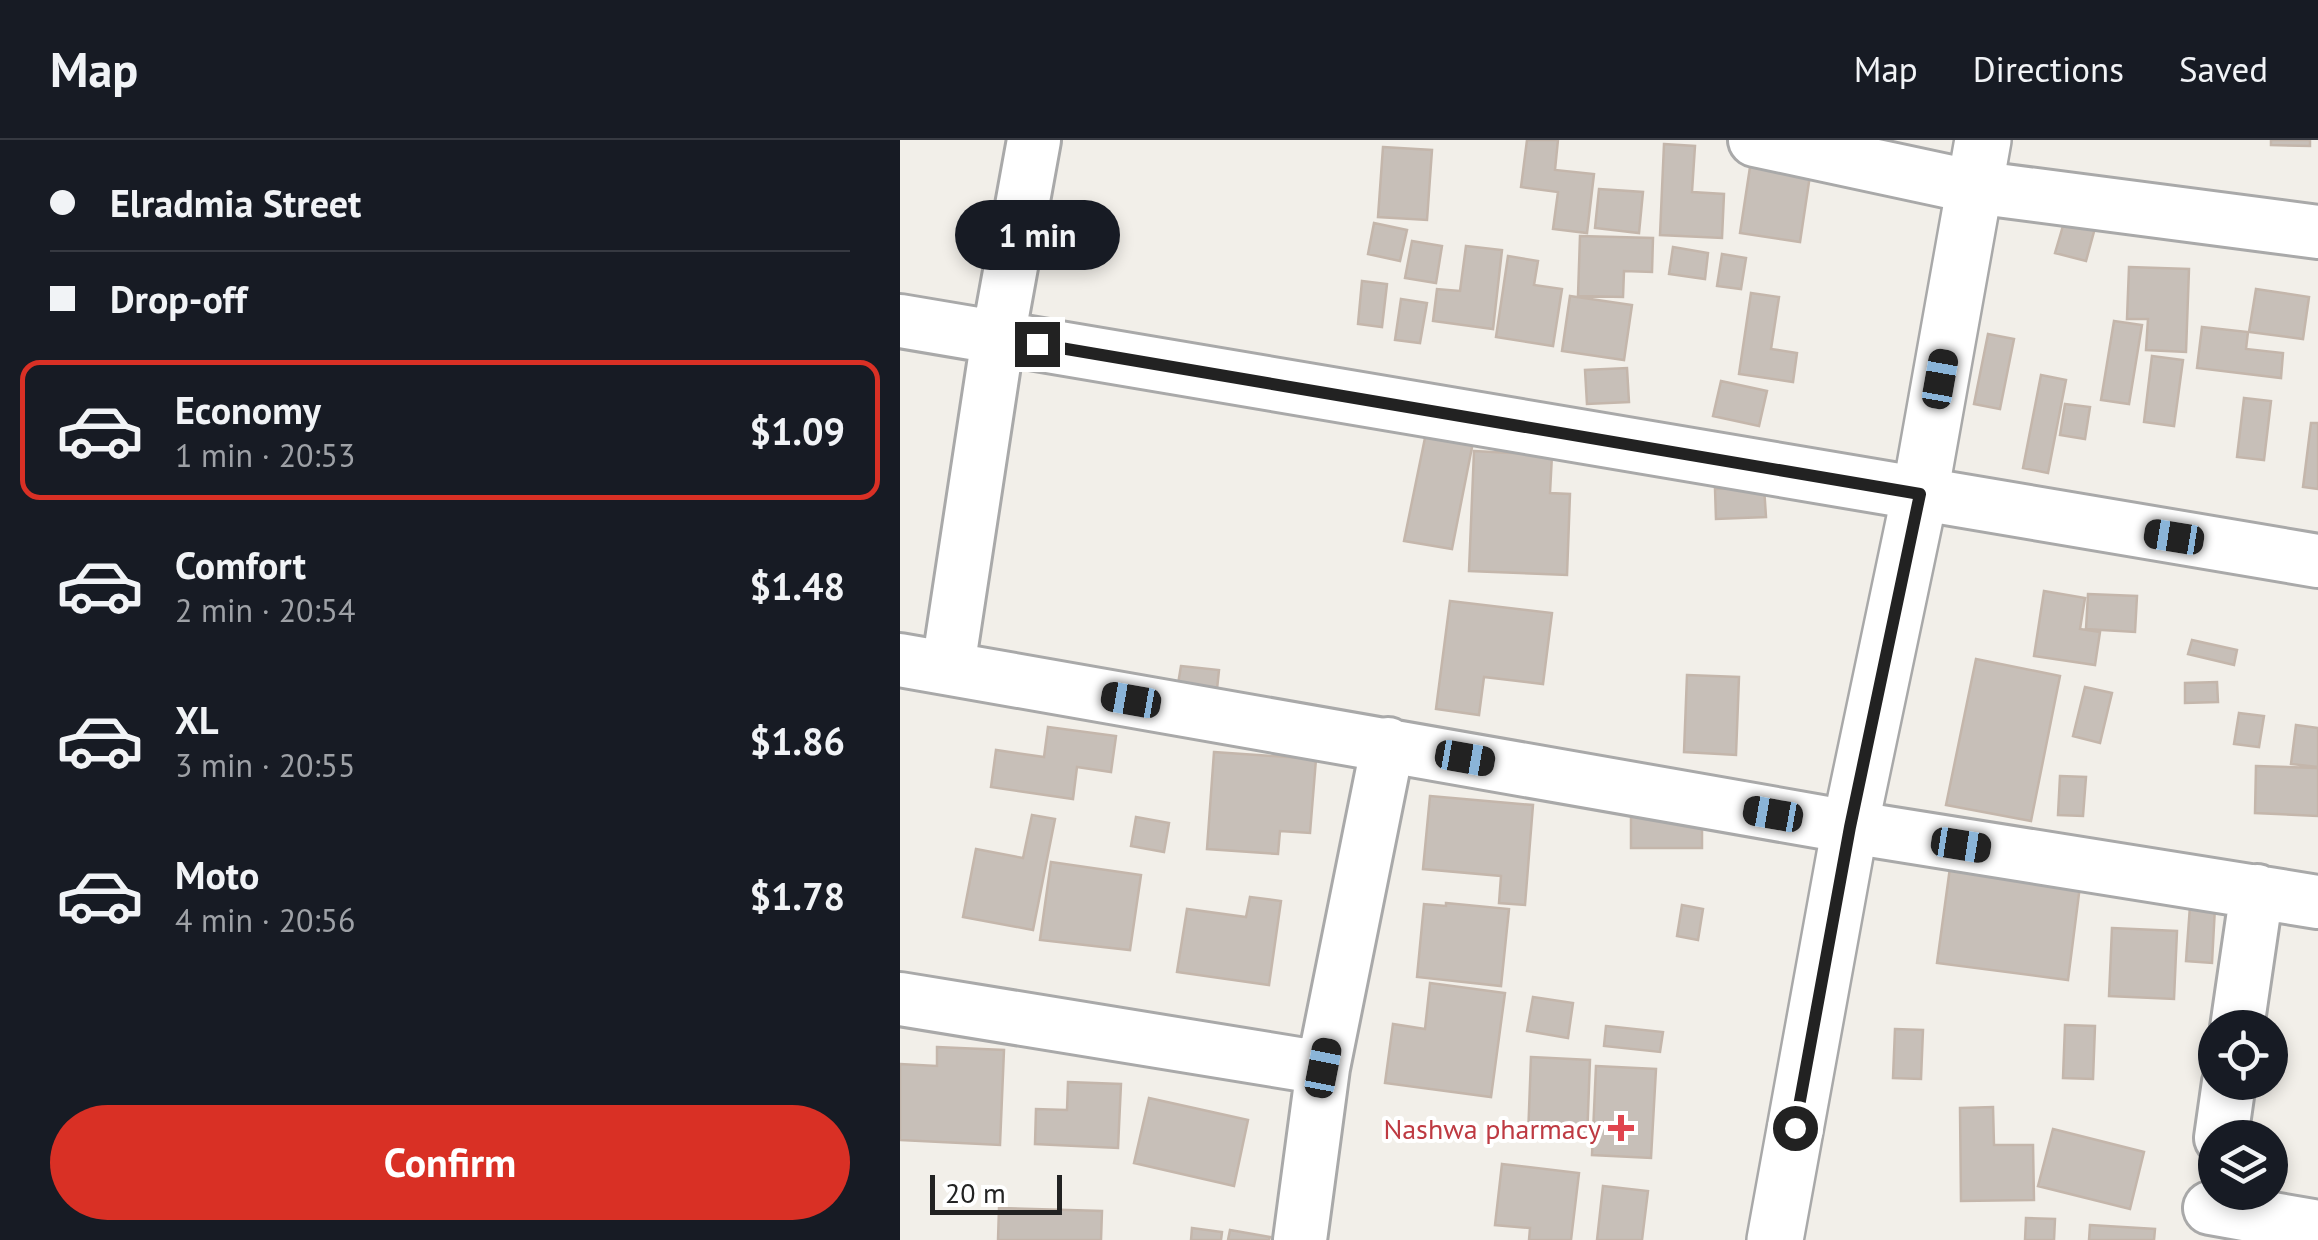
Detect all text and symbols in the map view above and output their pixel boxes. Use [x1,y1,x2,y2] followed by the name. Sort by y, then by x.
[50,38,138,100] text: Map
[1854,46,1918,92] text: Map
[1973,46,2124,92] text: Directions
[2179,46,2268,92] text: Saved
[110,178,361,227] text: Elradmia Street
[954,199,1120,269] callout: 1 min
[998,214,1077,256] text: 1 min
[110,274,247,323] text: Drop-off
[1015,322,1060,367] route end
[1920,347,1960,411] car
[55,385,145,475] icon: car
[175,385,321,434] text: Economy
[749,406,845,455] text: $1.09
[175,434,355,476] text: 1 min · 20:53
[2142,517,2206,557] car
[55,540,145,630] icon: car
[175,540,306,589] text: Comfort
[749,561,845,610] text: $1.48
[175,589,355,631] text: 2 min · 20:54
[1099,680,1163,720] car
[55,695,145,785] icon: car
[175,695,219,744] text: XL
[749,716,845,765] text: $1.86
[1433,738,1497,778] car
[175,744,355,786] text: 3 min · 20:55
[1741,794,1805,834] car
[1929,825,1993,865] car
[55,850,145,940] icon: car
[175,850,259,899] text: Moto
[749,871,845,920] text: $1.78
[175,899,355,941] text: 4 min · 20:56
[2198,1010,2288,1210] map controls
[2198,1010,2288,1100] button: locate
[1303,1036,1343,1100] car
[50,1105,850,1220] button: Confirm
[1773,1106,1818,1151] route start
[1383,1110,1601,1147] place label: Nashwa pharmacy
[1610,1117,1632,1139] marker: Nashwa pharmacy
[2198,1120,2288,1210] button: layers
[930,1170,1062,1214] scale bar
[945,1174,1006,1211] text: 20 m

